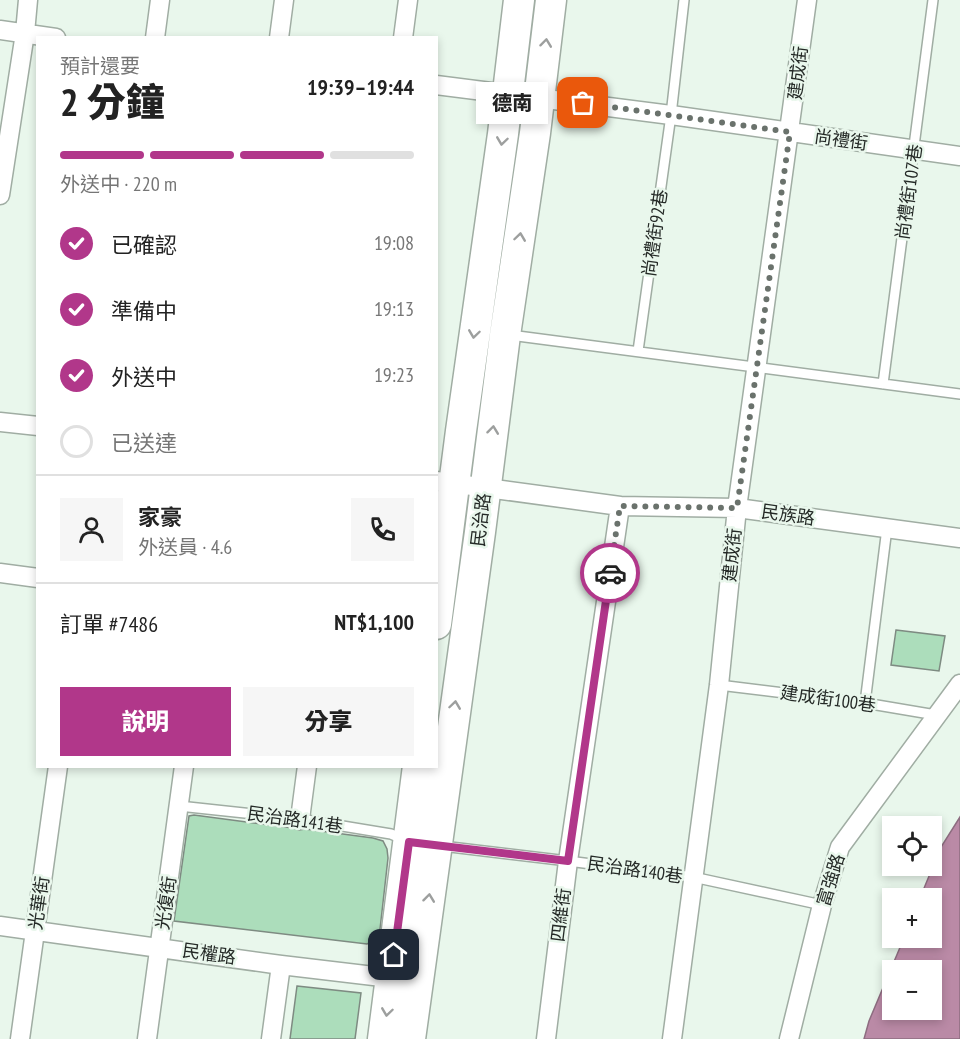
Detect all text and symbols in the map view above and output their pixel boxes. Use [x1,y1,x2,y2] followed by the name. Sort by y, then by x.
[539,39,551,48] one-way arrow
[783,45,812,101] street label: 建成街
[60,53,140,79] text: 預計還要
[307,73,414,101] text: 19:39–19:44
[60,76,165,127] text: 2 分鐘
[557,77,608,128] pin
[475,82,547,124] callout: 德南
[566,86,599,119] icon: bag
[492,90,532,116] text: 德南
[813,124,869,155] street label: 尚禮街
[496,137,508,146] one-way arrow
[890,143,927,241] street label: 尚禮街107巷
[60,171,177,197] text: 外送中 · 220 m
[637,188,672,278] street label: 尚禮街92巷
[60,227,93,260] icon: check
[374,230,414,256] text: 19:08
[111,231,177,259] text: 已確認
[513,232,525,241] one-way arrow
[60,293,93,326] icon: check
[374,296,414,322] text: 19:13
[111,297,177,325] text: 準備中
[469,330,481,339] one-way arrow
[60,359,93,392] icon: check
[374,362,414,388] text: 19:23
[111,363,177,391] text: 外送中
[486,425,498,434] one-way arrow
[111,429,177,457] text: 已送達
[466,492,495,548] street label: 民治路
[60,498,123,561] button: person
[351,498,414,561] button: phone
[760,499,816,530] street label: 民族路
[138,503,182,531] text: 家豪
[717,527,746,583] street label: 建成街
[138,534,232,560] text: 外送員 · 4.6
[580,543,640,603] courier
[594,557,627,590] icon: car
[334,608,414,636] text: NT$1,100
[60,610,158,638] text: 訂單 #7486
[779,680,877,717] street label: 建成街100巷
[60,687,231,756] button: 說明
[243,687,414,756] button: 分享
[449,700,461,709] one-way arrow
[246,801,344,838] street label: 民治路141巷
[882,816,942,1020] map controls
[882,816,942,876] button: locate
[586,851,684,888] street label: 民治路140巷
[812,851,849,909] street label: 富強路
[23,875,54,931] street label: 光華街
[150,875,181,931] street label: 光復街
[546,887,575,943] street label: 四維街
[882,888,942,948] button: +
[422,893,435,902] one-way arrow
[368,929,419,980] pin
[181,938,237,969] street label: 民權路
[377,938,410,971] icon: home
[882,960,942,1020] button: −
[381,1007,393,1017] one-way arrow

